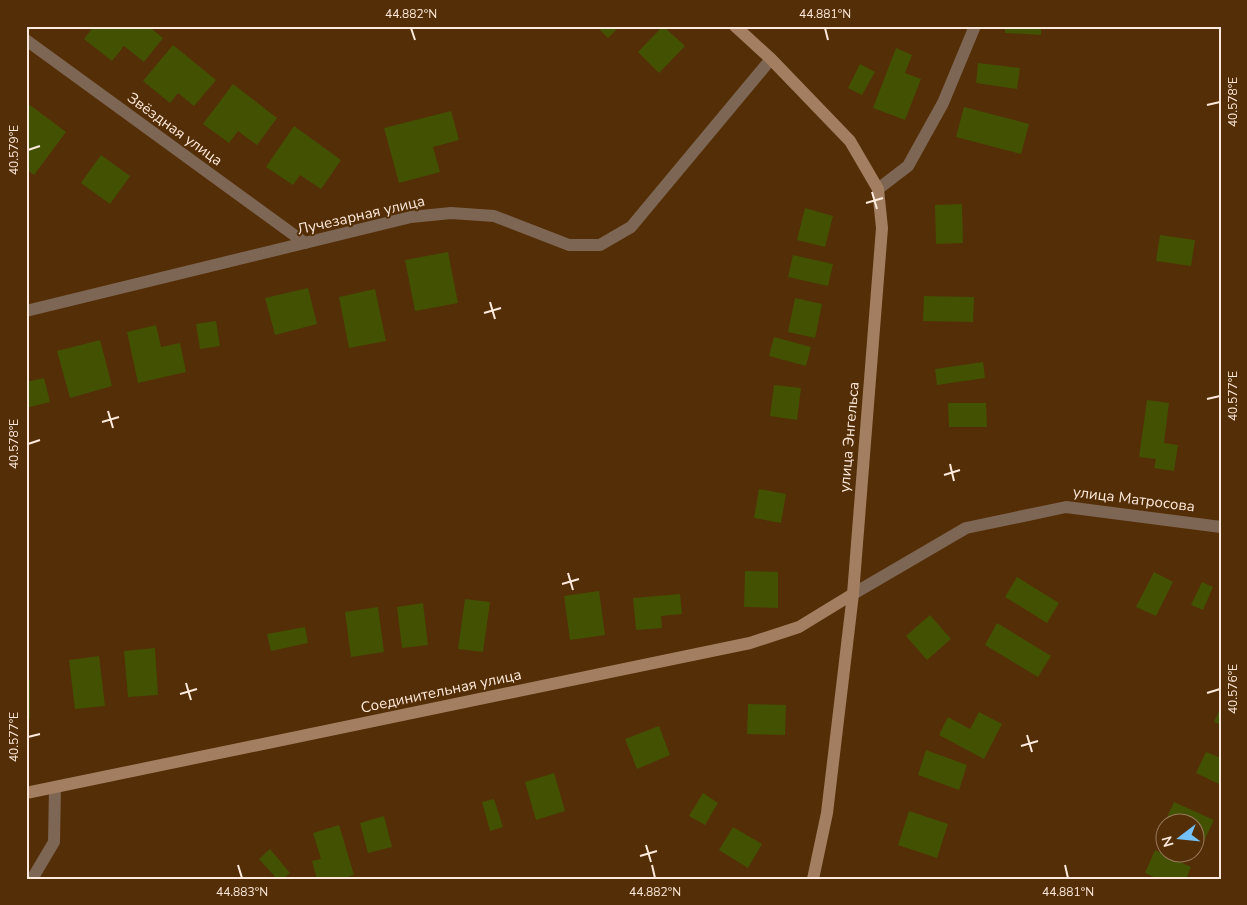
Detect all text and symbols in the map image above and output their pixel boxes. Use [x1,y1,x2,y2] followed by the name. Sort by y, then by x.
[385,6,437,22] text: 44.882°N
[799,6,851,22] text: 44.881°N
[1225,77,1241,127] text: 40.578°E
[123,88,227,170] street label: Звёздная улица
[6,125,22,175] text: 40.579°E
[295,191,427,239] street label: Лучезарная улица
[1225,371,1241,421] text: 40.577°E
[834,381,864,493] street label: улица Энгельса
[6,419,22,469] text: 40.578°E
[1072,482,1196,516] street label: улица Матросова
[359,664,523,718] street label: Соединительная улица
[1225,664,1241,714] text: 40.576°E
[6,712,22,762] text: 40.577°E
[1154,812,1204,862] north arrow
[1157,834,1179,849] text: N
[216,884,268,900] text: 44.883°N
[629,884,681,900] text: 44.882°N
[1042,884,1094,900] text: 44.881°N

